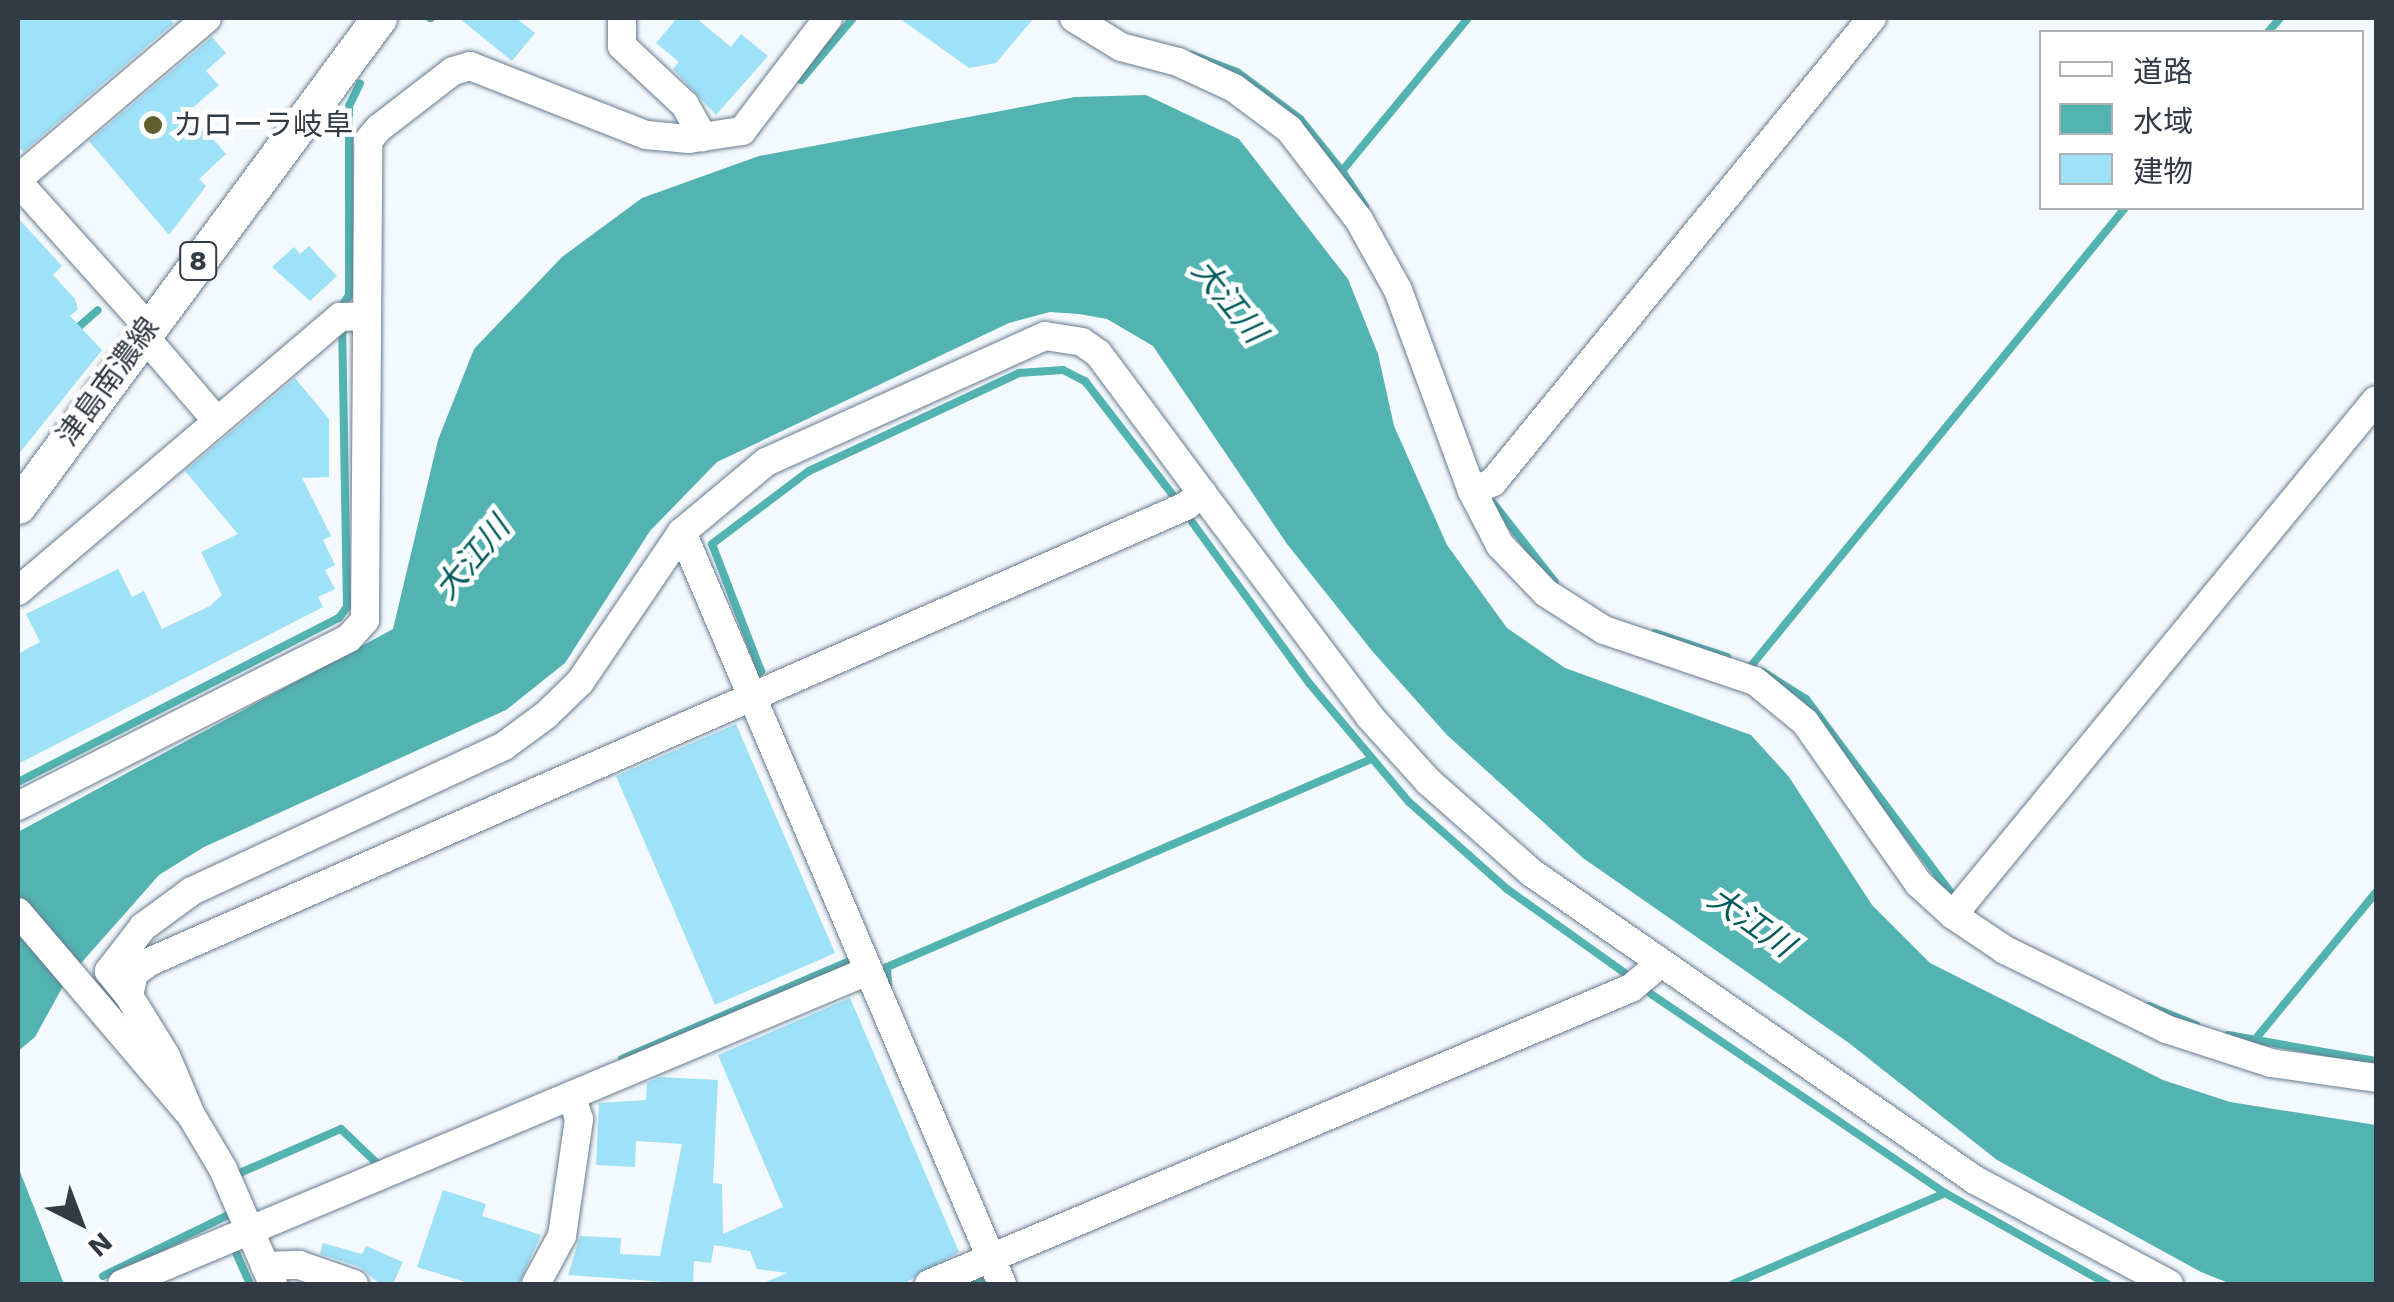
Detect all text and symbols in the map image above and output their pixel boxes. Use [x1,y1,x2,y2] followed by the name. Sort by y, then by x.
[2039,30,2364,210] legend
[2133,54,2193,89] text: 道路
[2133,104,2193,139] text: 水域
[173,107,353,143] place label: カローラ岐阜
[142,114,164,136] marker: カローラ岐阜
[2133,154,2193,189] text: 建物
[178,238,218,284] road number: 8
[1184,252,1274,350] water label: 大江川
[49,311,167,453] street label: 津島南濃線
[426,509,518,607] water label: 大江川
[1701,879,1801,965] water label: 大江川
[30,1172,130,1272] north arrow
[82,1225,119,1264] text: N

